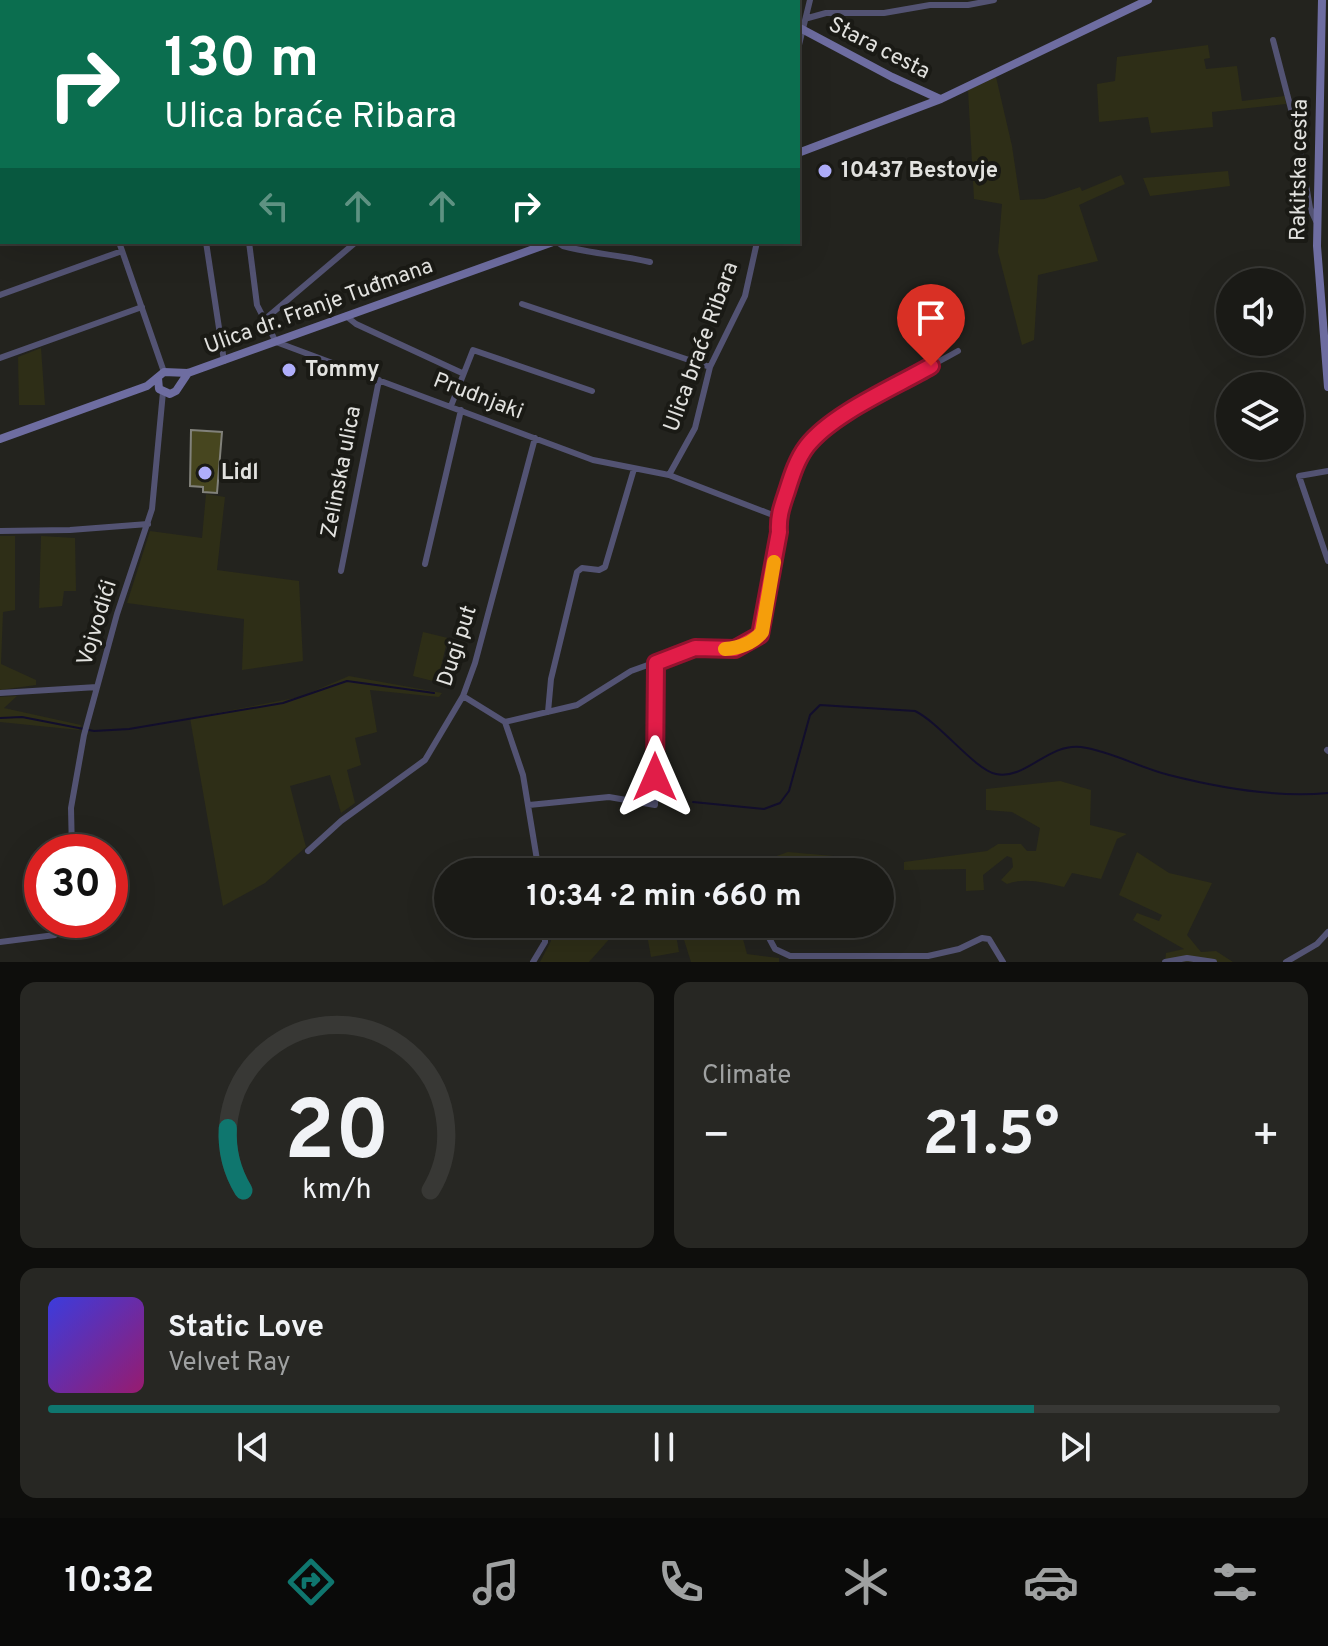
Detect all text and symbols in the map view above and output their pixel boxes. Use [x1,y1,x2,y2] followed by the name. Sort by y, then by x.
[824,12,934,86] street label: Stara cesta
[164,26,319,96] text: 130 m
[32,32,136,136] icon: right
[164,95,457,141] text: Ulica braće Ribara
[1285,99,1315,241] street label: Rakitska cesta
[841,158,998,185] place label: 10437 Bestovje
[816,162,834,180] marker: 10437 Bestovje
[252,184,296,228] icon: left
[336,184,380,228] icon: ahead
[420,184,464,228] icon: ahead
[504,184,548,228] icon: right
[201,253,437,361] street label: Ulica dr. Franje Tuđmana
[659,258,745,436] street label: Ulica braće Ribara
[1216,268,1304,460] map controls
[1216,268,1304,356] button: sound
[897,284,965,366] pin
[909,296,953,340] icon: arrive
[305,357,380,384] place label: Tommy
[280,361,298,379] marker: Tommy
[429,367,527,427] street label: Prudnjaki
[1216,372,1304,460] button: layers
[316,404,368,540] street label: Zelinska ulica
[221,460,259,487] place label: Lidl
[196,464,214,482] marker: Lidl
[72,577,124,669] street label: Vojvodići
[432,602,484,690] street label: Dugi put
[613,735,697,819] position arrow
[24,834,128,938] speed limit sign: 30
[526,879,802,916] text: 10:34 · 2 min · 660 m
[702,1060,791,1093] text: Climate
[284,1084,390,1189] text: 20
[922,1100,1060,1176] text: 21.5°
[702,1110,730,1166] text: −
[1252,1110,1280,1166] text: +
[302,1173,372,1209] text: km/h
[168,1310,324,1347] text: Static Love
[168,1347,291,1380] text: Velvet Ray
[231,1425,275,1469] icon: previous
[642,1425,686,1469] icon: pause
[1053,1425,1097,1469] icon: next
[283,1554,339,1610] icon: directions
[468,1554,524,1610] icon: music
[653,1554,709,1610] icon: phone
[838,1554,894,1610] icon: climate
[1023,1554,1079,1610] icon: car
[1207,1554,1263,1610] icon: filters
[64,1559,154,1605] text: 10:32

